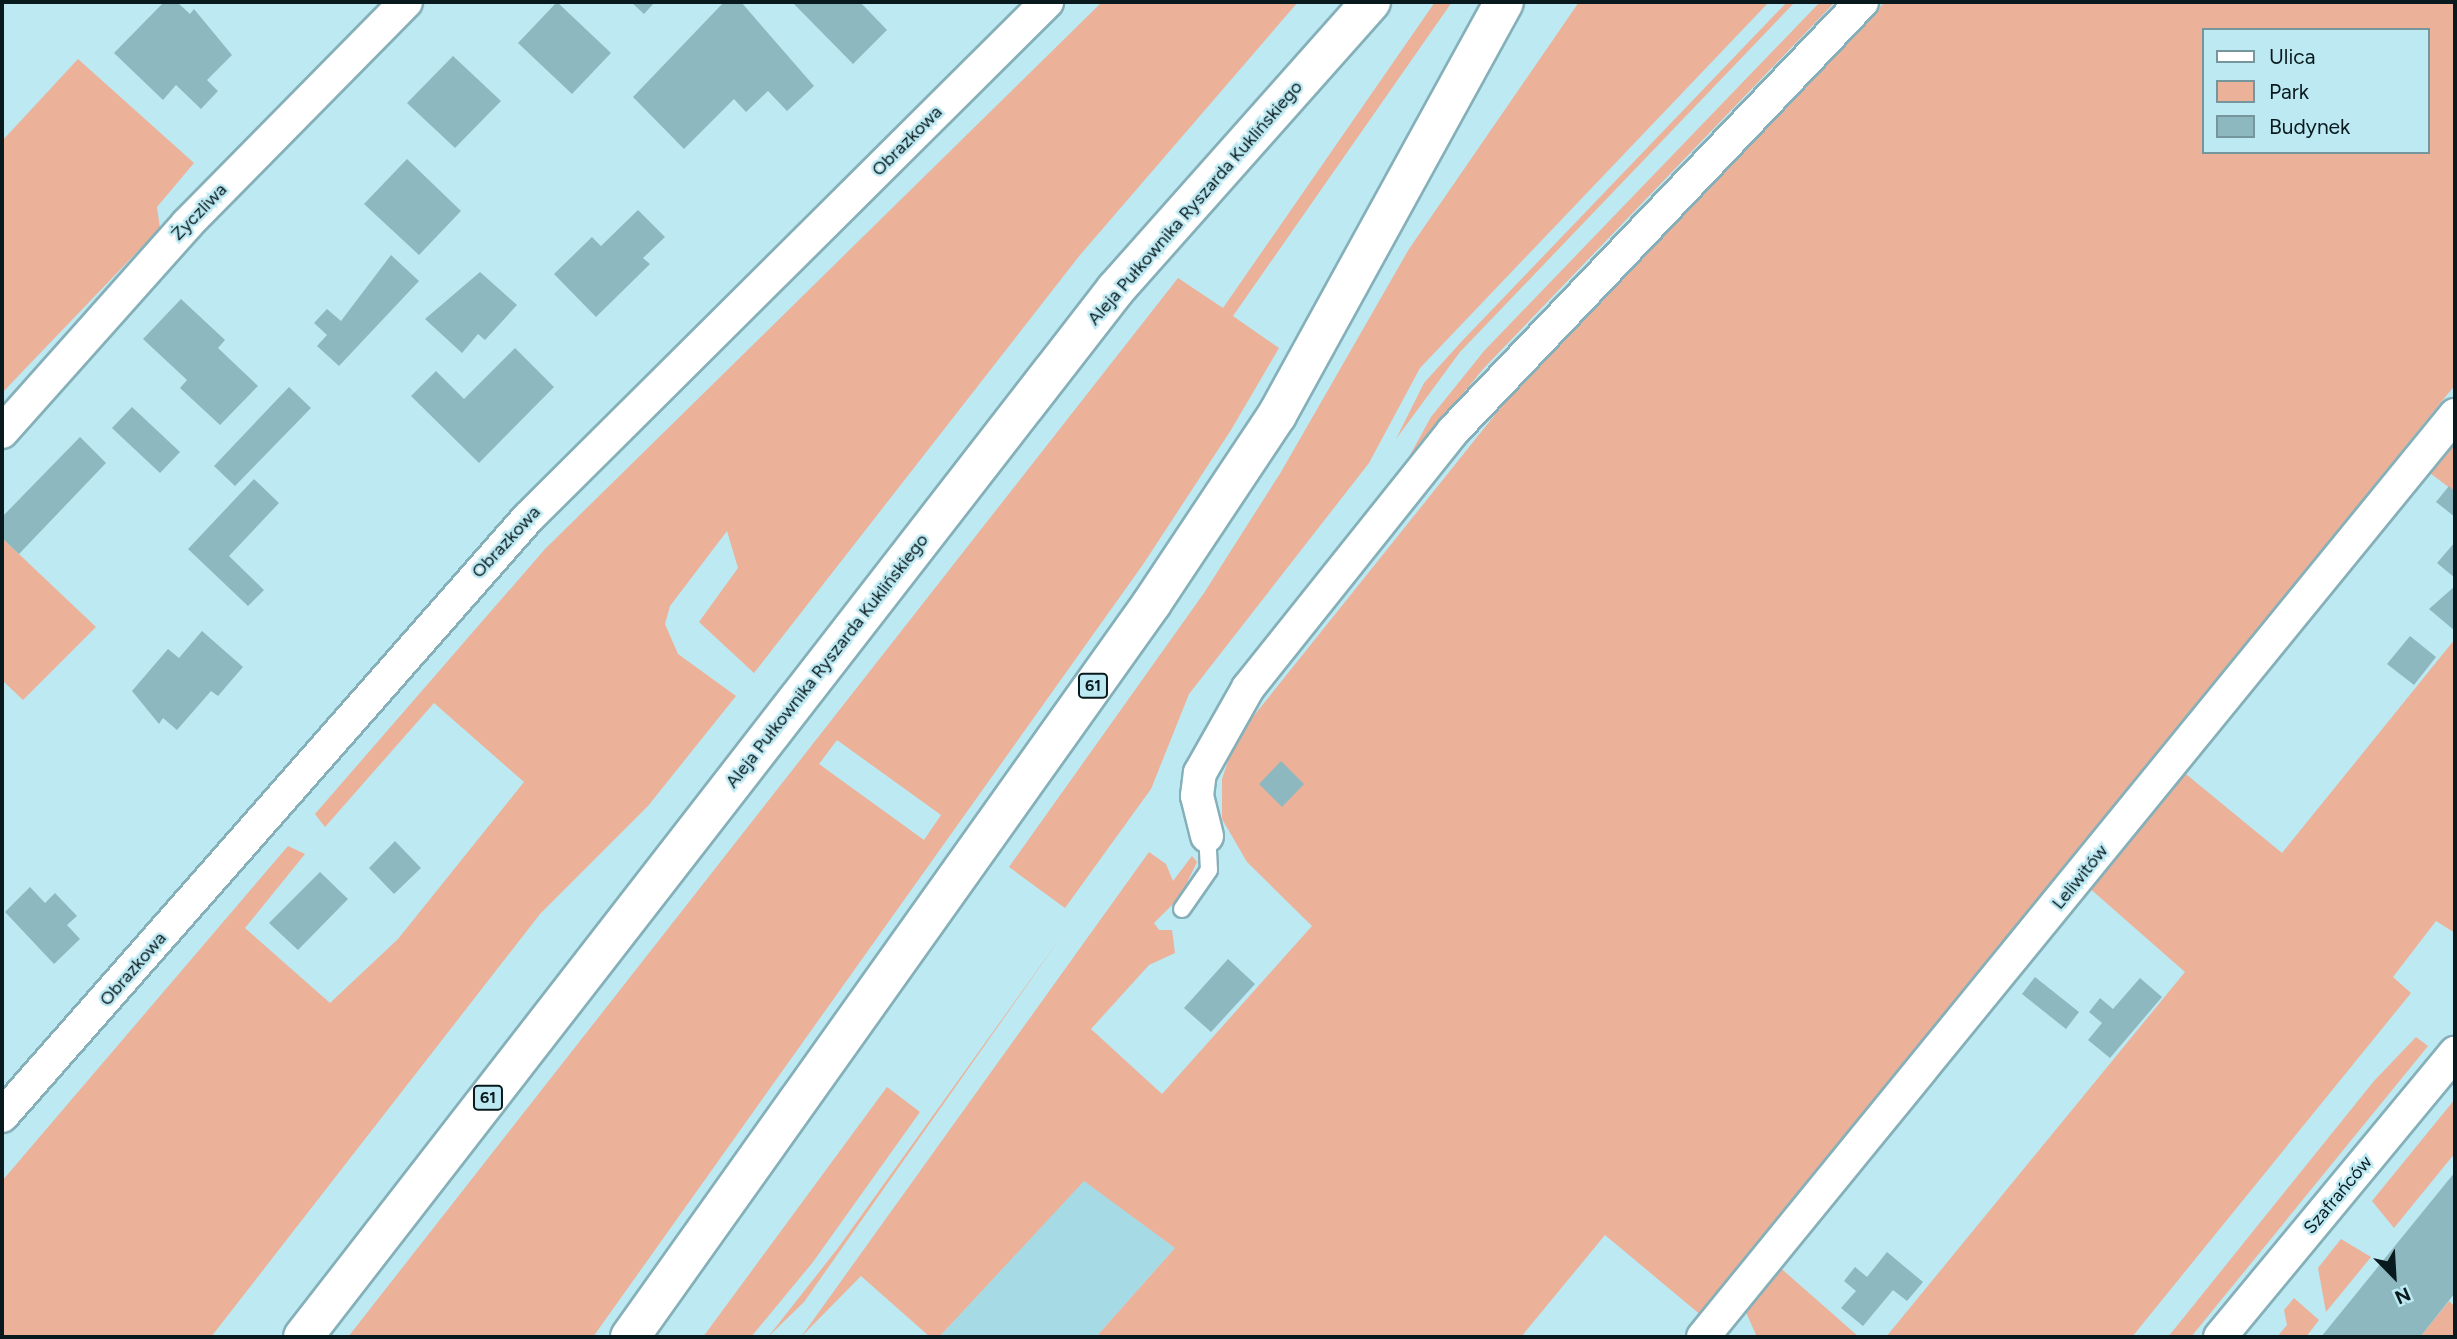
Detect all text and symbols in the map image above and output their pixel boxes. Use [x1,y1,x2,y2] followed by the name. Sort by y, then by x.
[2202,28,2429,154] legend
[2269,44,2315,69] text: Ulica
[1083,76,1307,330] street label: Aleja Pułkownika Ryszarda Kuklińskiego
[2269,79,2309,104] text: Park
[867,101,947,181] street label: Obrazkowa
[2269,114,2350,139] text: Budynek
[167,179,231,245] street label: Życzliwa
[467,502,545,582] street label: Obrazkowa
[721,530,933,792] street label: Aleja Pułkownika Ryszarda Kuklińskiego
[1077,674,1109,698] road number: 61
[2047,840,2113,914] street label: Leliwitów
[95,928,171,1010] street label: Obrazkowa
[472,1086,504,1110] road number: 61
[2299,1152,2377,1238] street label: Szafrańców
[2359,1241,2429,1311] north arrow
[2391,1282,2414,1309] text: N

